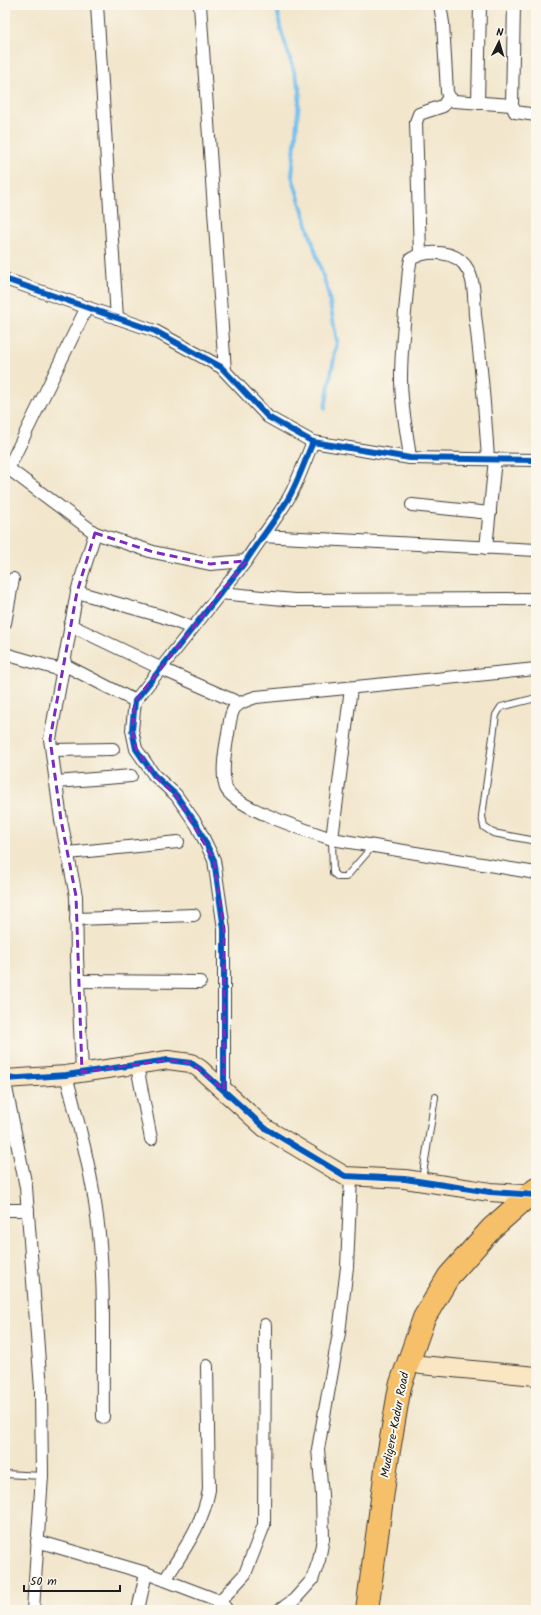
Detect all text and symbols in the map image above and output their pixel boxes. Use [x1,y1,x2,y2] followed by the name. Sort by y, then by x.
[479,22,519,62] north arrow
[496,24,504,42] text: N
[375,1369,415,1480] street label: Mudigere-Kadur Road
[24,1567,120,1593] scale bar
[30,1572,57,1591] text: 50 m

